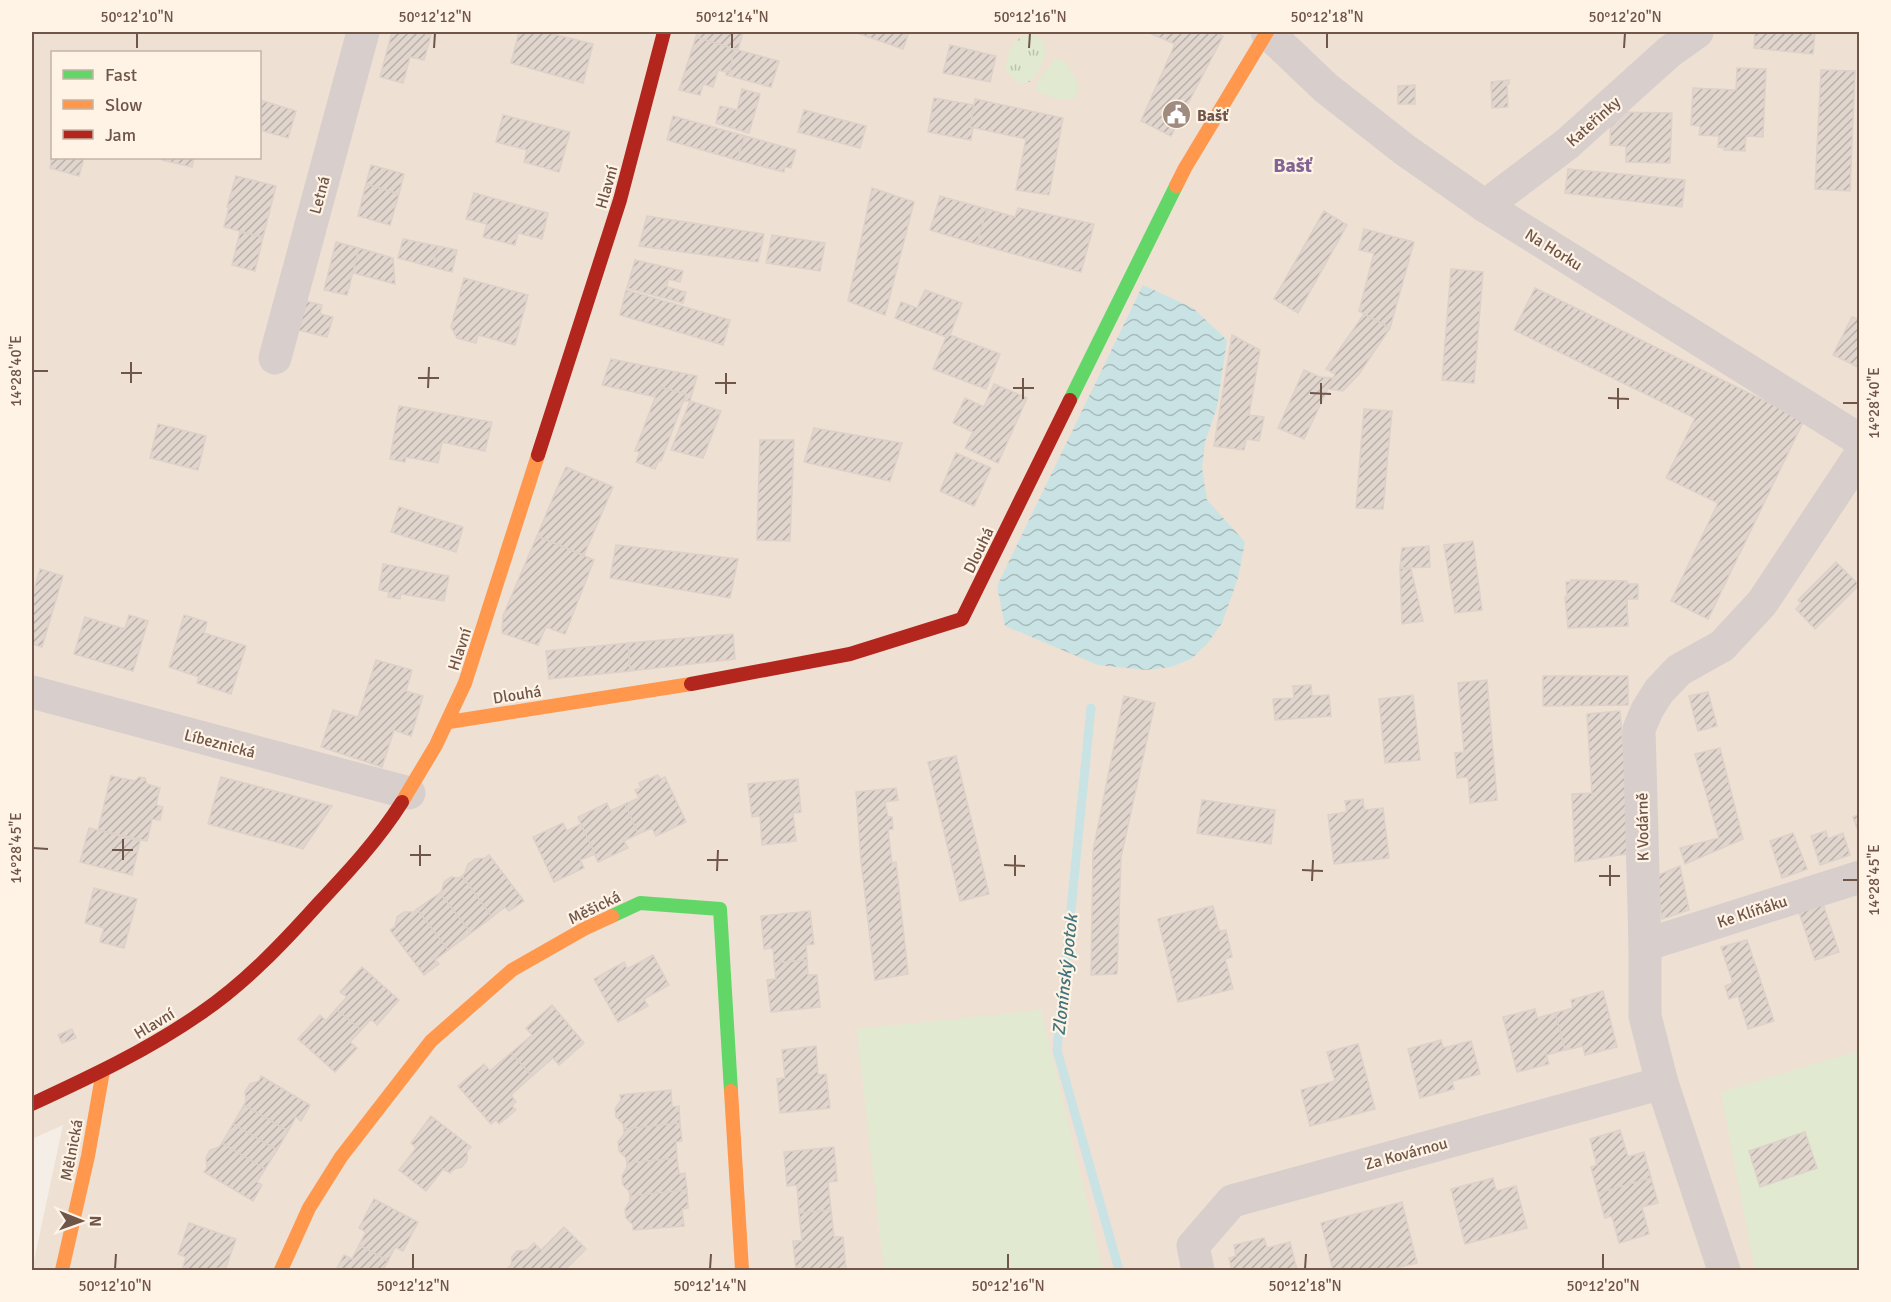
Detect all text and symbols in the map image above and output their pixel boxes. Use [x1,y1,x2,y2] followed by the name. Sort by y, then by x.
[100,8,174,26] text: 50°12'10"N
[398,8,472,26] text: 50°12'12"N
[695,8,769,26] text: 50°12'14"N
[993,8,1067,26] text: 50°12'16"N
[1290,8,1364,26] text: 50°12'18"N
[1588,8,1662,26] text: 50°12'20"N
[51,51,261,159] legend
[105,64,137,86] text: Fast
[1563,92,1625,151] street label: Kateřinky
[105,94,142,116] text: Slow
[1160,99,1192,131] public building icon: Bašť
[1197,106,1229,126] place label: Bašť
[105,124,136,146] text: Jam
[1273,153,1314,178] district label: Bašť
[591,163,623,211] street label: Hlavní
[305,174,335,216] street label: Letná
[1521,224,1586,275] street label: Na Horku
[7,335,25,407] text: 14°28'40"E
[1865,367,1883,439] text: 14°28'40"E
[959,524,999,577] street label: Dlouhá
[444,625,476,673] street label: Hlavní
[491,681,543,709] street label: Dlouhá
[182,725,257,763] street label: Líbeznická
[1632,792,1654,862] street label: K Vodárně
[7,812,25,884] text: 14°28'45"E
[1865,844,1883,916] text: 14°28'45"E
[565,887,624,929] street label: Měšická
[1715,891,1790,933] street label: Ke Klíňáku
[1048,911,1083,1037] water label: Zlonínský potok
[131,1004,179,1044] street label: Hlavní
[56,1118,88,1183] street label: Mělnická
[1363,1133,1450,1175] street label: Za Kovárnou
[51,1191,111,1251] north arrow
[85,1216,105,1227] text: N
[78,1277,152,1295] text: 50°12'10"N
[376,1277,450,1295] text: 50°12'12"N
[673,1277,747,1295] text: 50°12'14"N
[971,1277,1045,1295] text: 50°12'16"N
[1268,1277,1342,1295] text: 50°12'18"N
[1566,1277,1640,1295] text: 50°12'20"N

